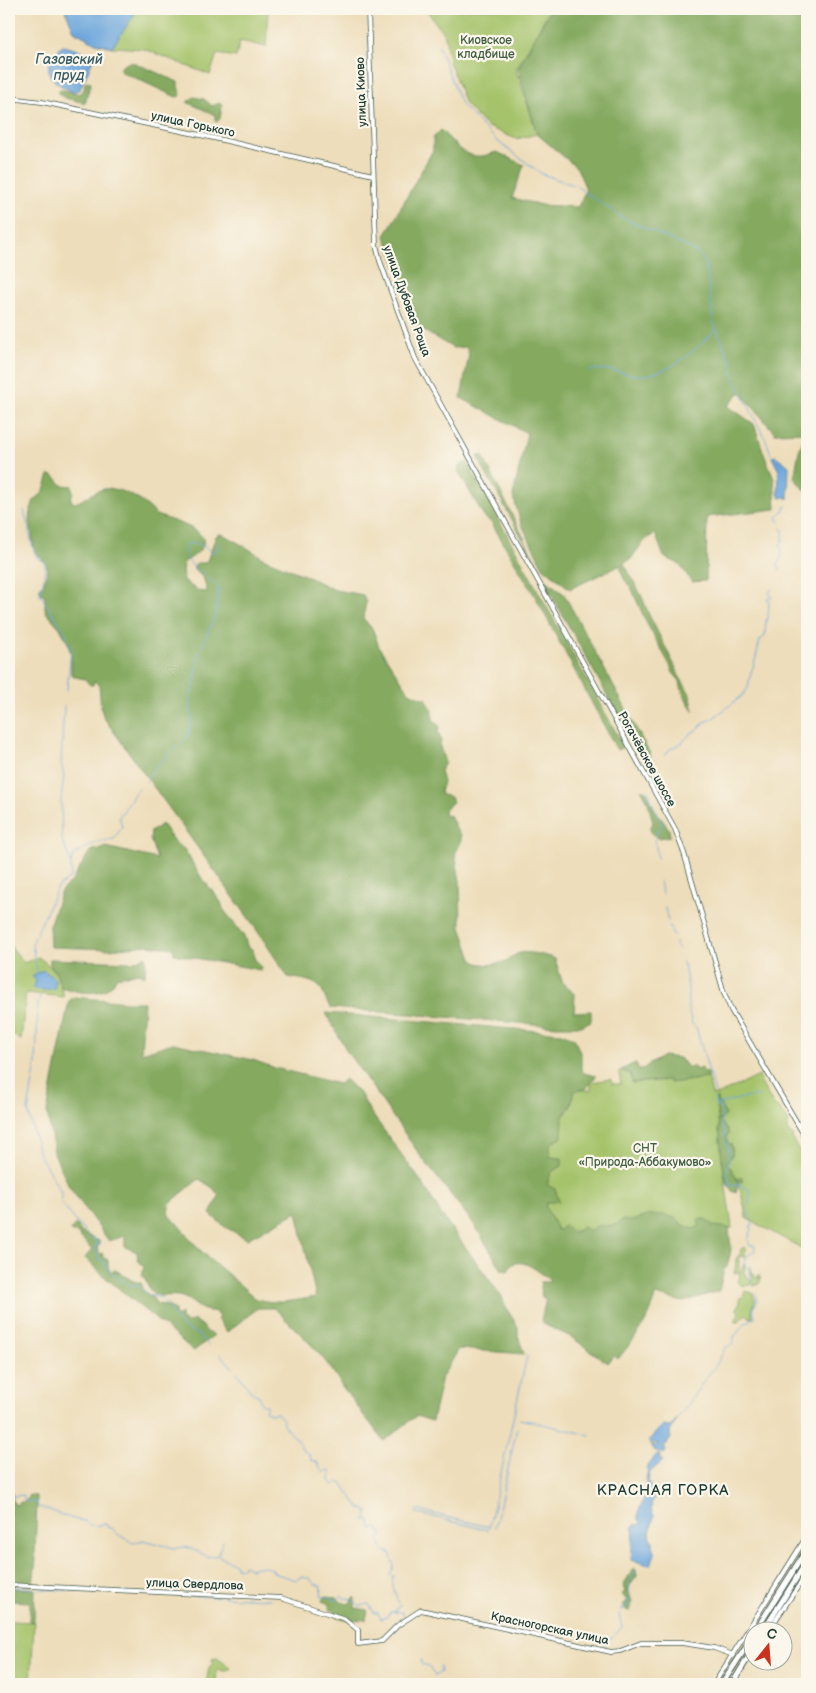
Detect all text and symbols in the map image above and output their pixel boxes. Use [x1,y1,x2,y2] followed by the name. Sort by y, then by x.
[457,33,515,62] park label: Киовское кладбище
[35,51,103,84] water label: Газовский пруд
[353,57,370,127] street label: улица Киово
[150,108,236,141] street label: улица Горького
[379,243,434,359] street label: улица Дубовая Роща
[614,709,679,810] street label: Рогачёвское шоссе
[578,1141,712,1170] park label: СНТ «Природа-Аббакумово»
[597,1481,729,1500] district label: КРАСНАЯ ГОРКА
[146,1575,244,1594] street label: улица Свердлова
[490,1609,610,1648] street label: Красногорская улица
[744,1620,794,1670] north arrow
[765,1624,779,1644] text: С

